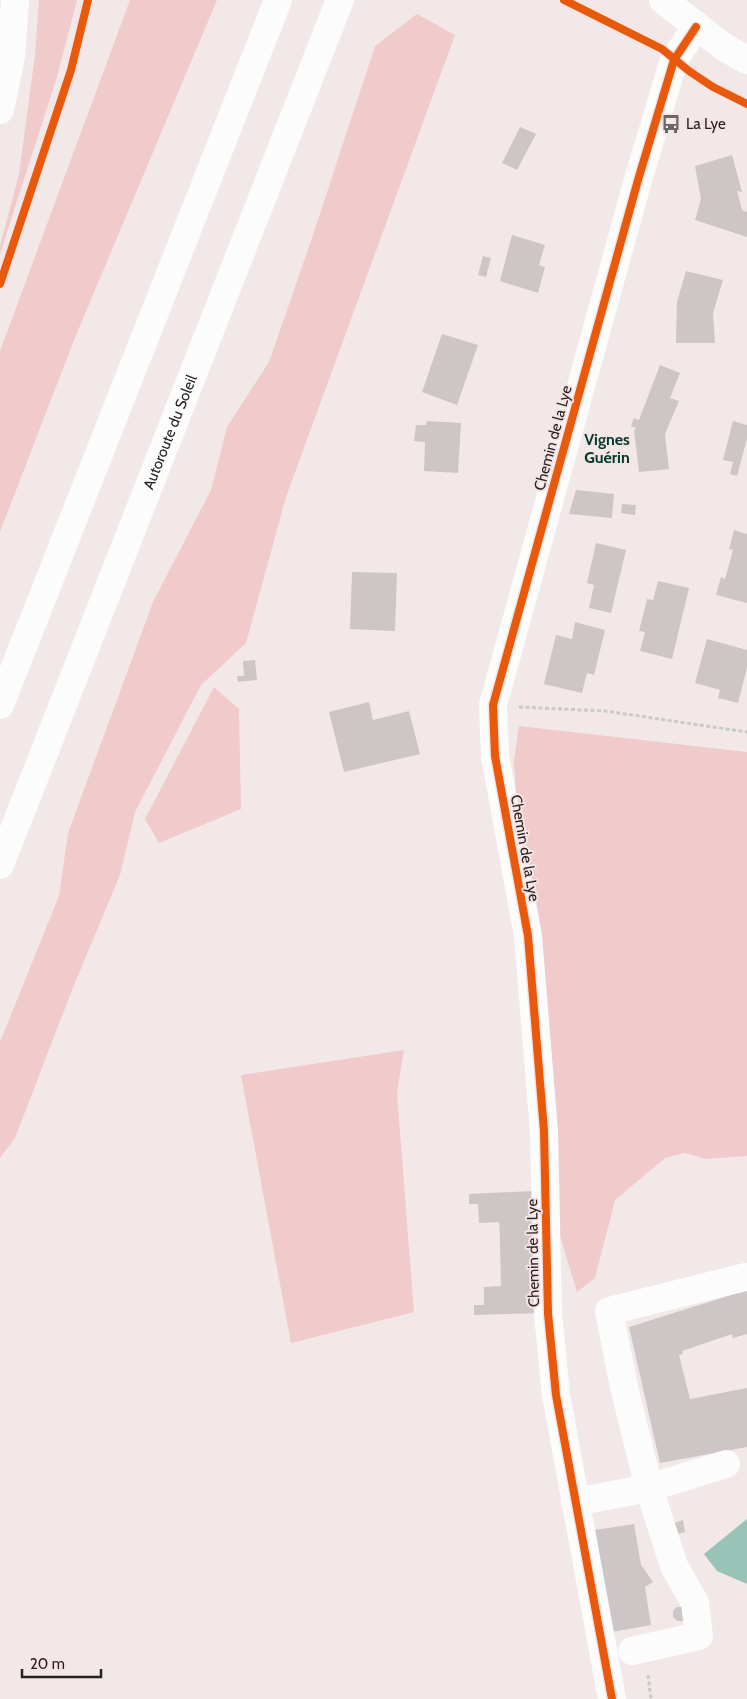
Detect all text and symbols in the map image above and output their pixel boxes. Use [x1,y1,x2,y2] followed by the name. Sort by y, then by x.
[660,113,682,135] bus stop icon: La Lye
[686,115,726,133] place label: La Lye
[140,372,201,492] street label: Autoroute du Soleil
[530,383,576,493] street label: Chemin de la Lye
[584,430,630,467] district label: Vignes Guérin
[507,793,543,903] street label: Chemin de la Lye
[523,1198,543,1307] street label: Chemin de la Lye
[22,1646,101,1678] scale bar
[30,1655,65,1673] text: 20 m

